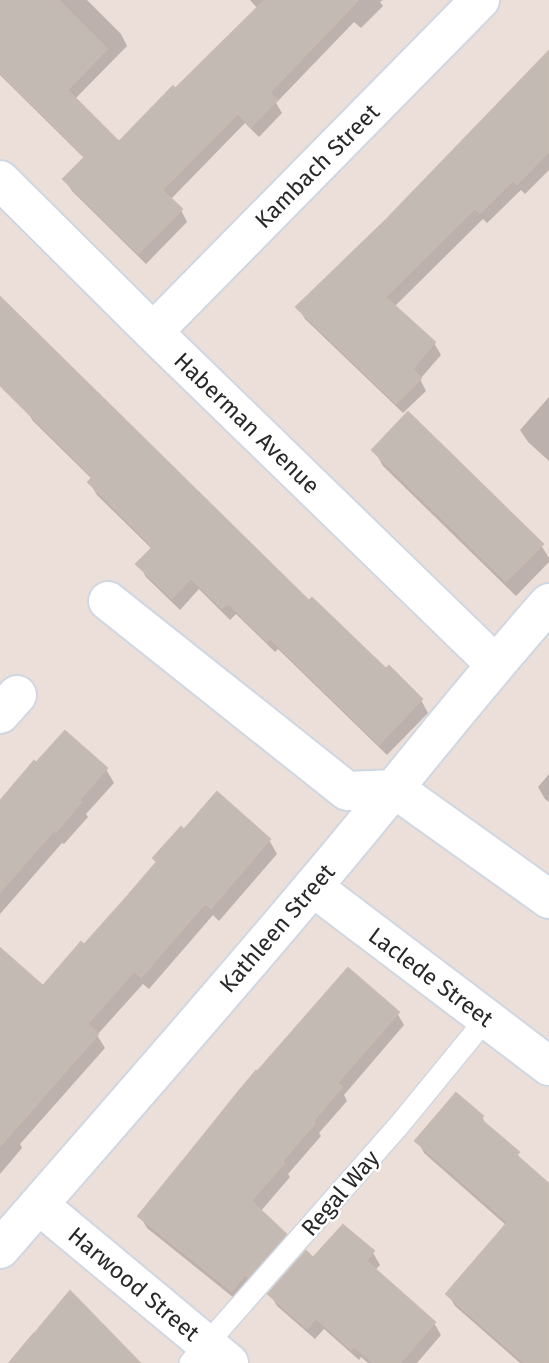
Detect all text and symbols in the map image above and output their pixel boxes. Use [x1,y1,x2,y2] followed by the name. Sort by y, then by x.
[249,97,386,234] street label: Kambach Street
[168,346,326,500] street label: Haberman Avenue
[214,857,341,998] street label: Kathleen Street
[363,921,499,1033] street label: Laclede Street
[295,1144,385,1242] street label: Regal Way
[63,1221,206,1347] street label: Harwood Street

